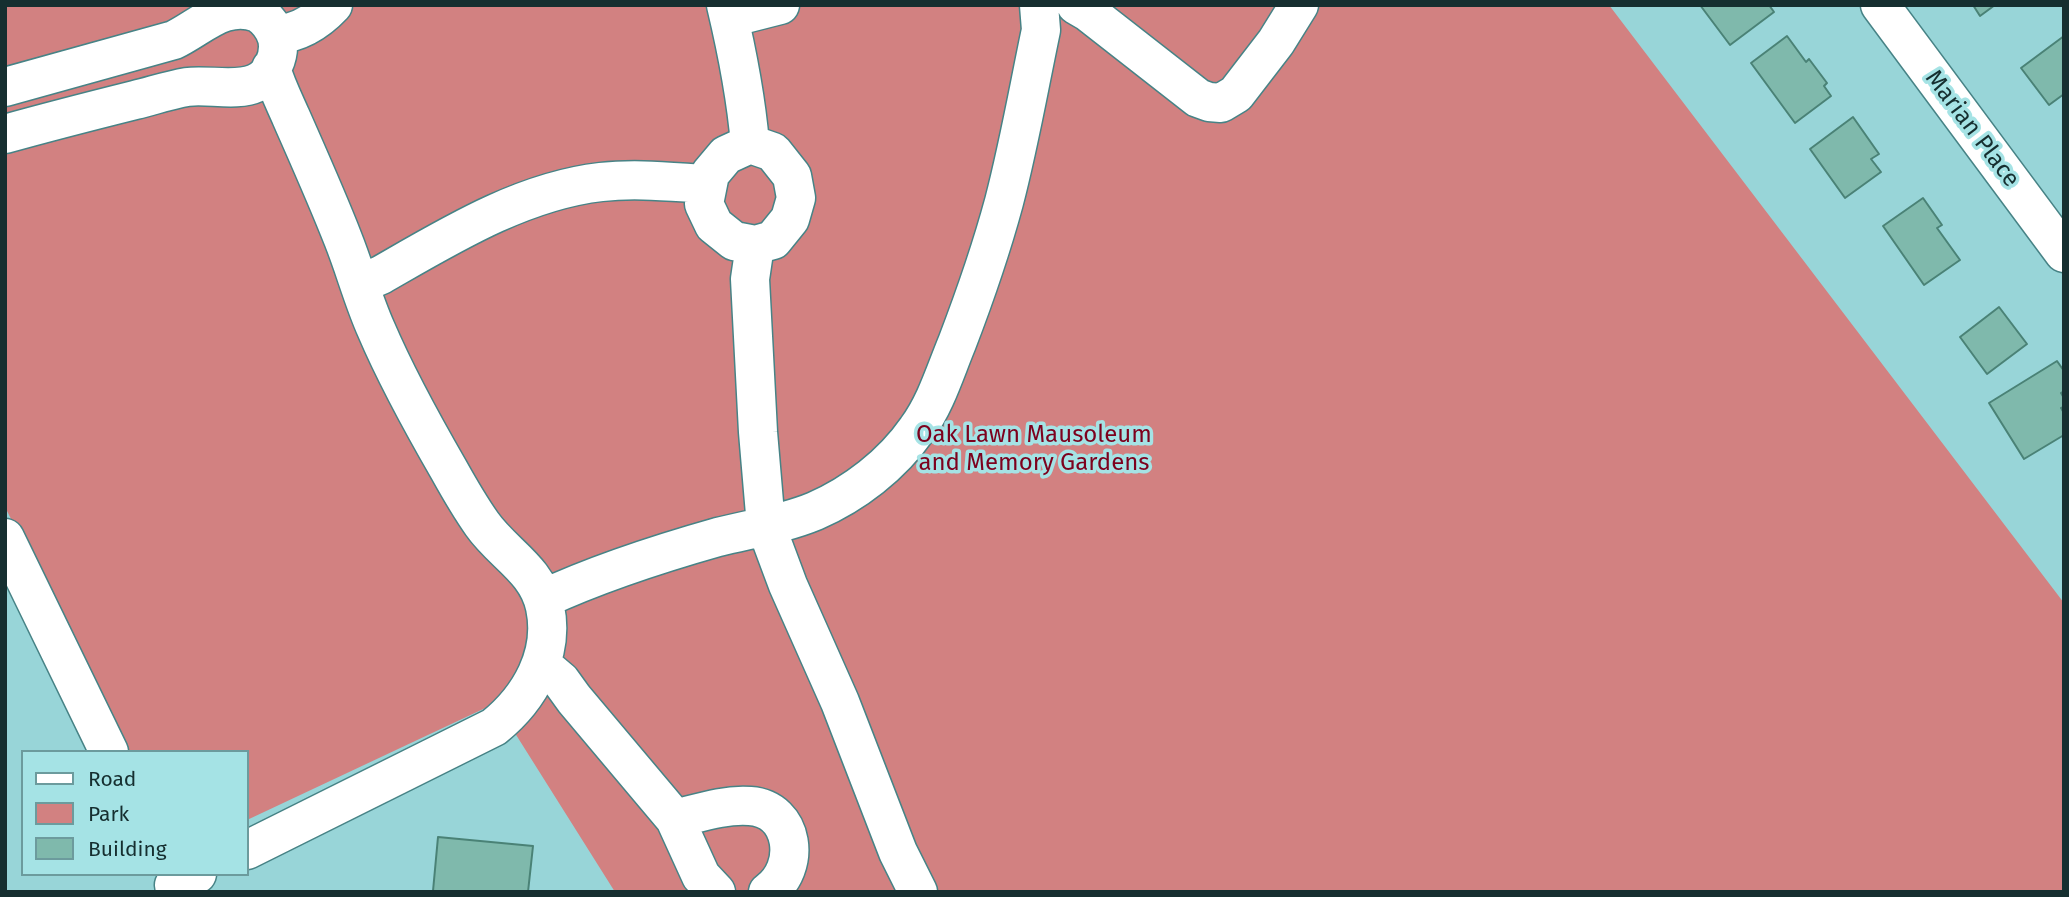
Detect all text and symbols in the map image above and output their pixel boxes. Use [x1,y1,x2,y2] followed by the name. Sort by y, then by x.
[1919,65,2025,193] street label: Marian Place
[916,421,1152,477] park label: Oak Lawn Mausoleum and Memory Gardens
[21,750,248,876] legend
[88,766,136,792] text: Road
[88,801,129,827] text: Park
[88,836,167,862] text: Building

